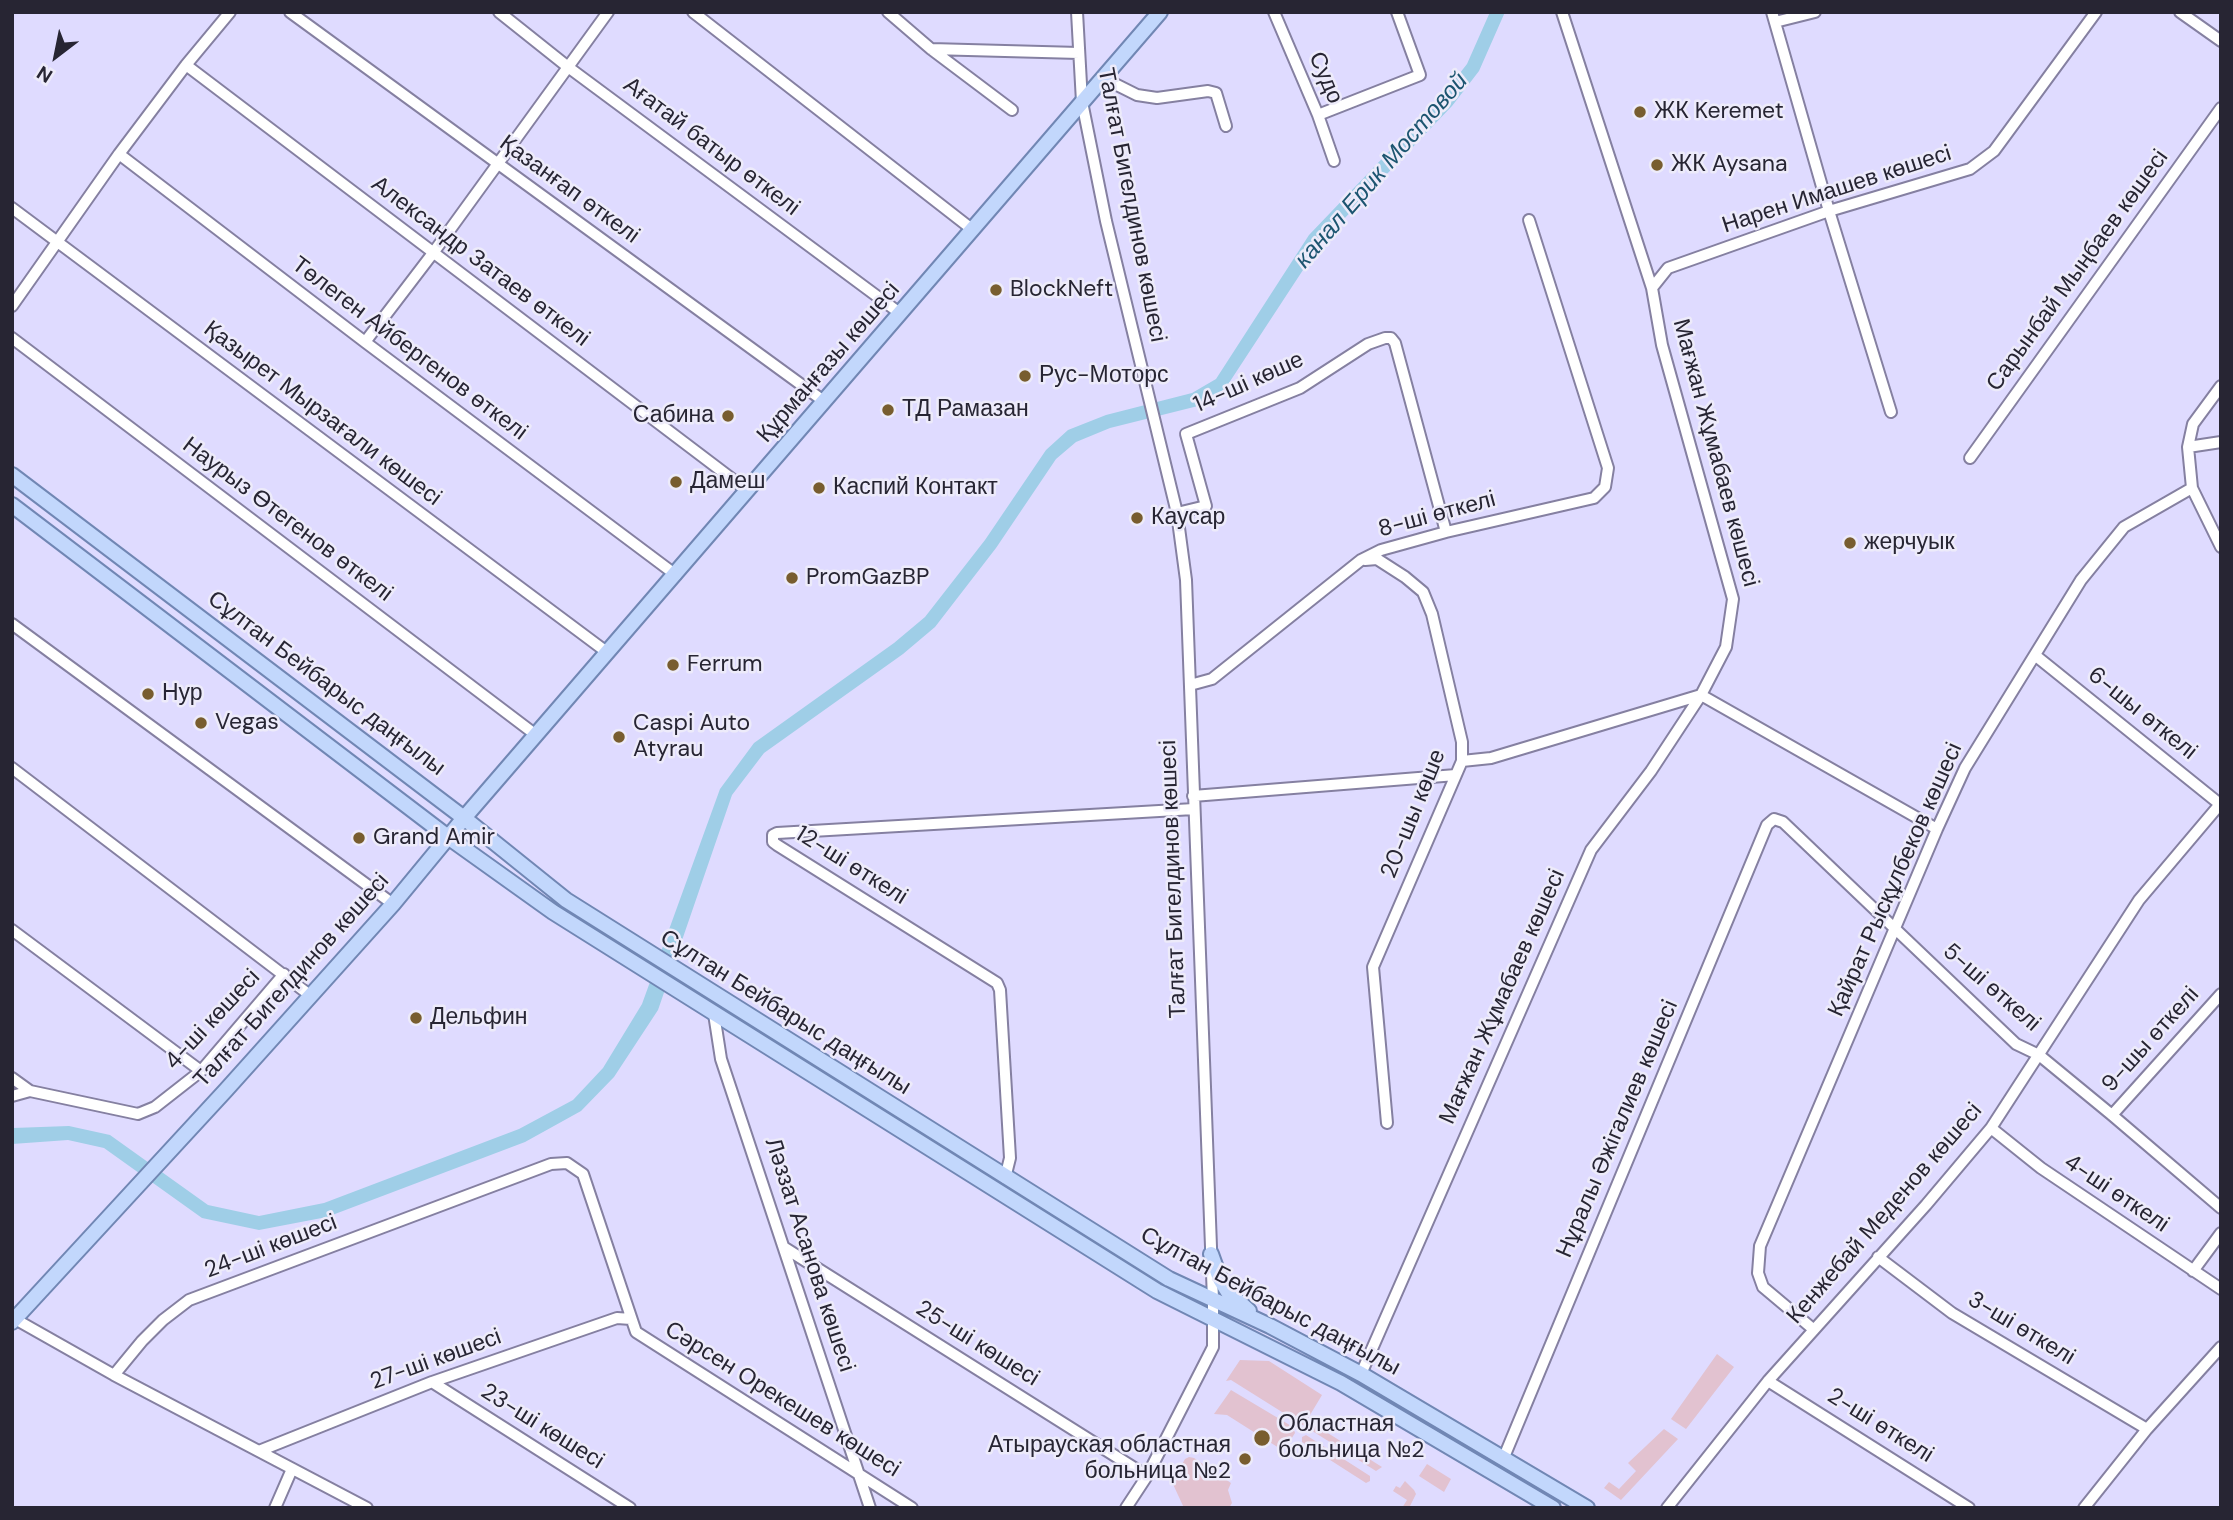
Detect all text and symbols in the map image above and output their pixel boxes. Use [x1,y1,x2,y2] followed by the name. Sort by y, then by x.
[21,21,91,91] north arrow
[1302,48,1348,108] street label: Судо
[32,60,57,89] text: N
[1091,66,1171,344] street label: Талғат Бигелдинов көшесі
[1289,68,1475,274] water label: канал Ерик Мостовой
[618,72,804,222] street label: Ағатай батыр өткелі
[1654,98,1784,126] place label: ЖК Keremet
[1632,104,1648,120] marker: ЖК Keremet
[494,130,644,250] street label: Қазанғап өткелі
[1719,140,1955,240] street label: Нарен Имашев көшесi
[1981,145,2175,397] street label: Сарынбай Мыңбаев көшесі
[1671,151,1788,179] place label: ЖК Aysana
[1649,157,1665,173] marker: ЖК Aysana
[366,171,594,353] street label: Александр Затаев өткелі
[286,251,532,447] street label: Төлеген Айбергенов өткелі
[1010,276,1113,304] place label: BlockNeft
[752,277,906,449] street label: Құрманғазы көшесі
[988,282,1004,298] marker: BlockNeft
[198,316,446,512] street label: Қазырет Мырзағали көшесі
[1666,316,1764,590] street label: Мағжан Жұмабаев көшесі
[1190,347,1308,419] street label: 14-ші көше
[1039,362,1169,390] place label: Рус-Моторс
[1017,368,1033,384] marker: Рус-Моторс
[902,396,1029,424] place label: ТД Рамазан
[633,402,714,430] place label: Сабина
[880,402,896,418] marker: ТД Рамазан
[720,408,736,424] marker: Сабина
[176,432,398,608] street label: Наурыз Өтегенов өткелі
[690,468,765,496] place label: Дамеш
[668,474,684,490] marker: Дамеш
[833,474,998,502] place label: Каспий Контакт
[811,480,827,496] marker: Каспий Контакт
[1375,486,1499,544] street label: 8-ші өткелі
[1151,504,1225,532] place label: Каусар
[1129,510,1145,526] marker: Каусар
[1864,529,1955,557] place label: жерчуык
[1842,535,1858,551] marker: жерчуык
[806,564,929,592] place label: PromGazBP
[784,570,800,586] marker: PromGazBP
[202,586,450,782] street label: Сұлтан Бейбарыс даңғылы
[687,651,763,679] place label: Ferrum
[665,657,681,673] marker: Ferrum
[2082,662,2202,766] street label: 6-шы өткелі
[162,680,203,708] place label: Нур
[140,686,156,702] marker: Нур
[215,709,279,737] place label: Vegas
[633,710,750,764] place label: Caspi Auto Atyrau
[193,715,209,731] marker: Vegas
[611,729,627,745] marker: Caspi Auto Atyrau
[1155,739,1193,1019] street label: Талғат Бигелдинов көшесі
[1823,739,1969,1021] street label: Қайрат Рысқұлбеков көшесі
[1376,746,1452,882] street label: 20-шы көше
[790,821,912,911] street label: 12-ші өткелі
[373,824,495,852] place label: Grand Amir
[351,830,367,846] marker: Grand Amir
[1434,865,1572,1129] street label: Мағжан Жұмабаев көшесі
[189,868,395,1094] street label: Талғат Бигелдинов көшесі
[655,924,915,1102] street label: Сұлтан Бейбарыс даңғылы
[1937,938,2045,1038] street label: 5-ші өткелі
[160,964,266,1076] street label: 4-ші көшесі
[2097,982,2205,1098] street label: 9-шы өткелі
[1551,996,1685,1262] street label: Нұралы Әжiгалиев көшесi
[430,1004,527,1032] place label: Дельфин
[408,1010,424,1026] marker: Дельфин
[1782,1098,1988,1330] street label: Кенжебай Меденов көшесі
[758,1135,860,1375] street label: Ләззат Асанова көшесі
[2058,1149,2174,1239] street label: 4-ші өткелі
[201,1209,341,1285] street label: 24-ші көшесі
[1135,1222,1405,1382] street label: Сұлтан Бейбарыс даңғылы
[1962,1286,2080,1372] street label: 3-ші өткелі
[910,1295,1044,1393] street label: 25-ші көшесі
[659,1316,905,1484] street label: Сәрсен Орекешев көшесі
[367,1324,505,1396] street label: 27-ші көшесі
[475,1378,609,1476] street label: 23-ші көшесі
[1822,1383,1938,1469] street label: 2-ші өткелі
[1278,1411,1424,1465] place label: Областная больница №2
[1252,1428,1272,1448] marker: Областная больница №2
[988,1432,1231,1486] place label: Атырауская областная больница №2
[1237,1451,1253,1467] marker: Атырауская областная больница №2

